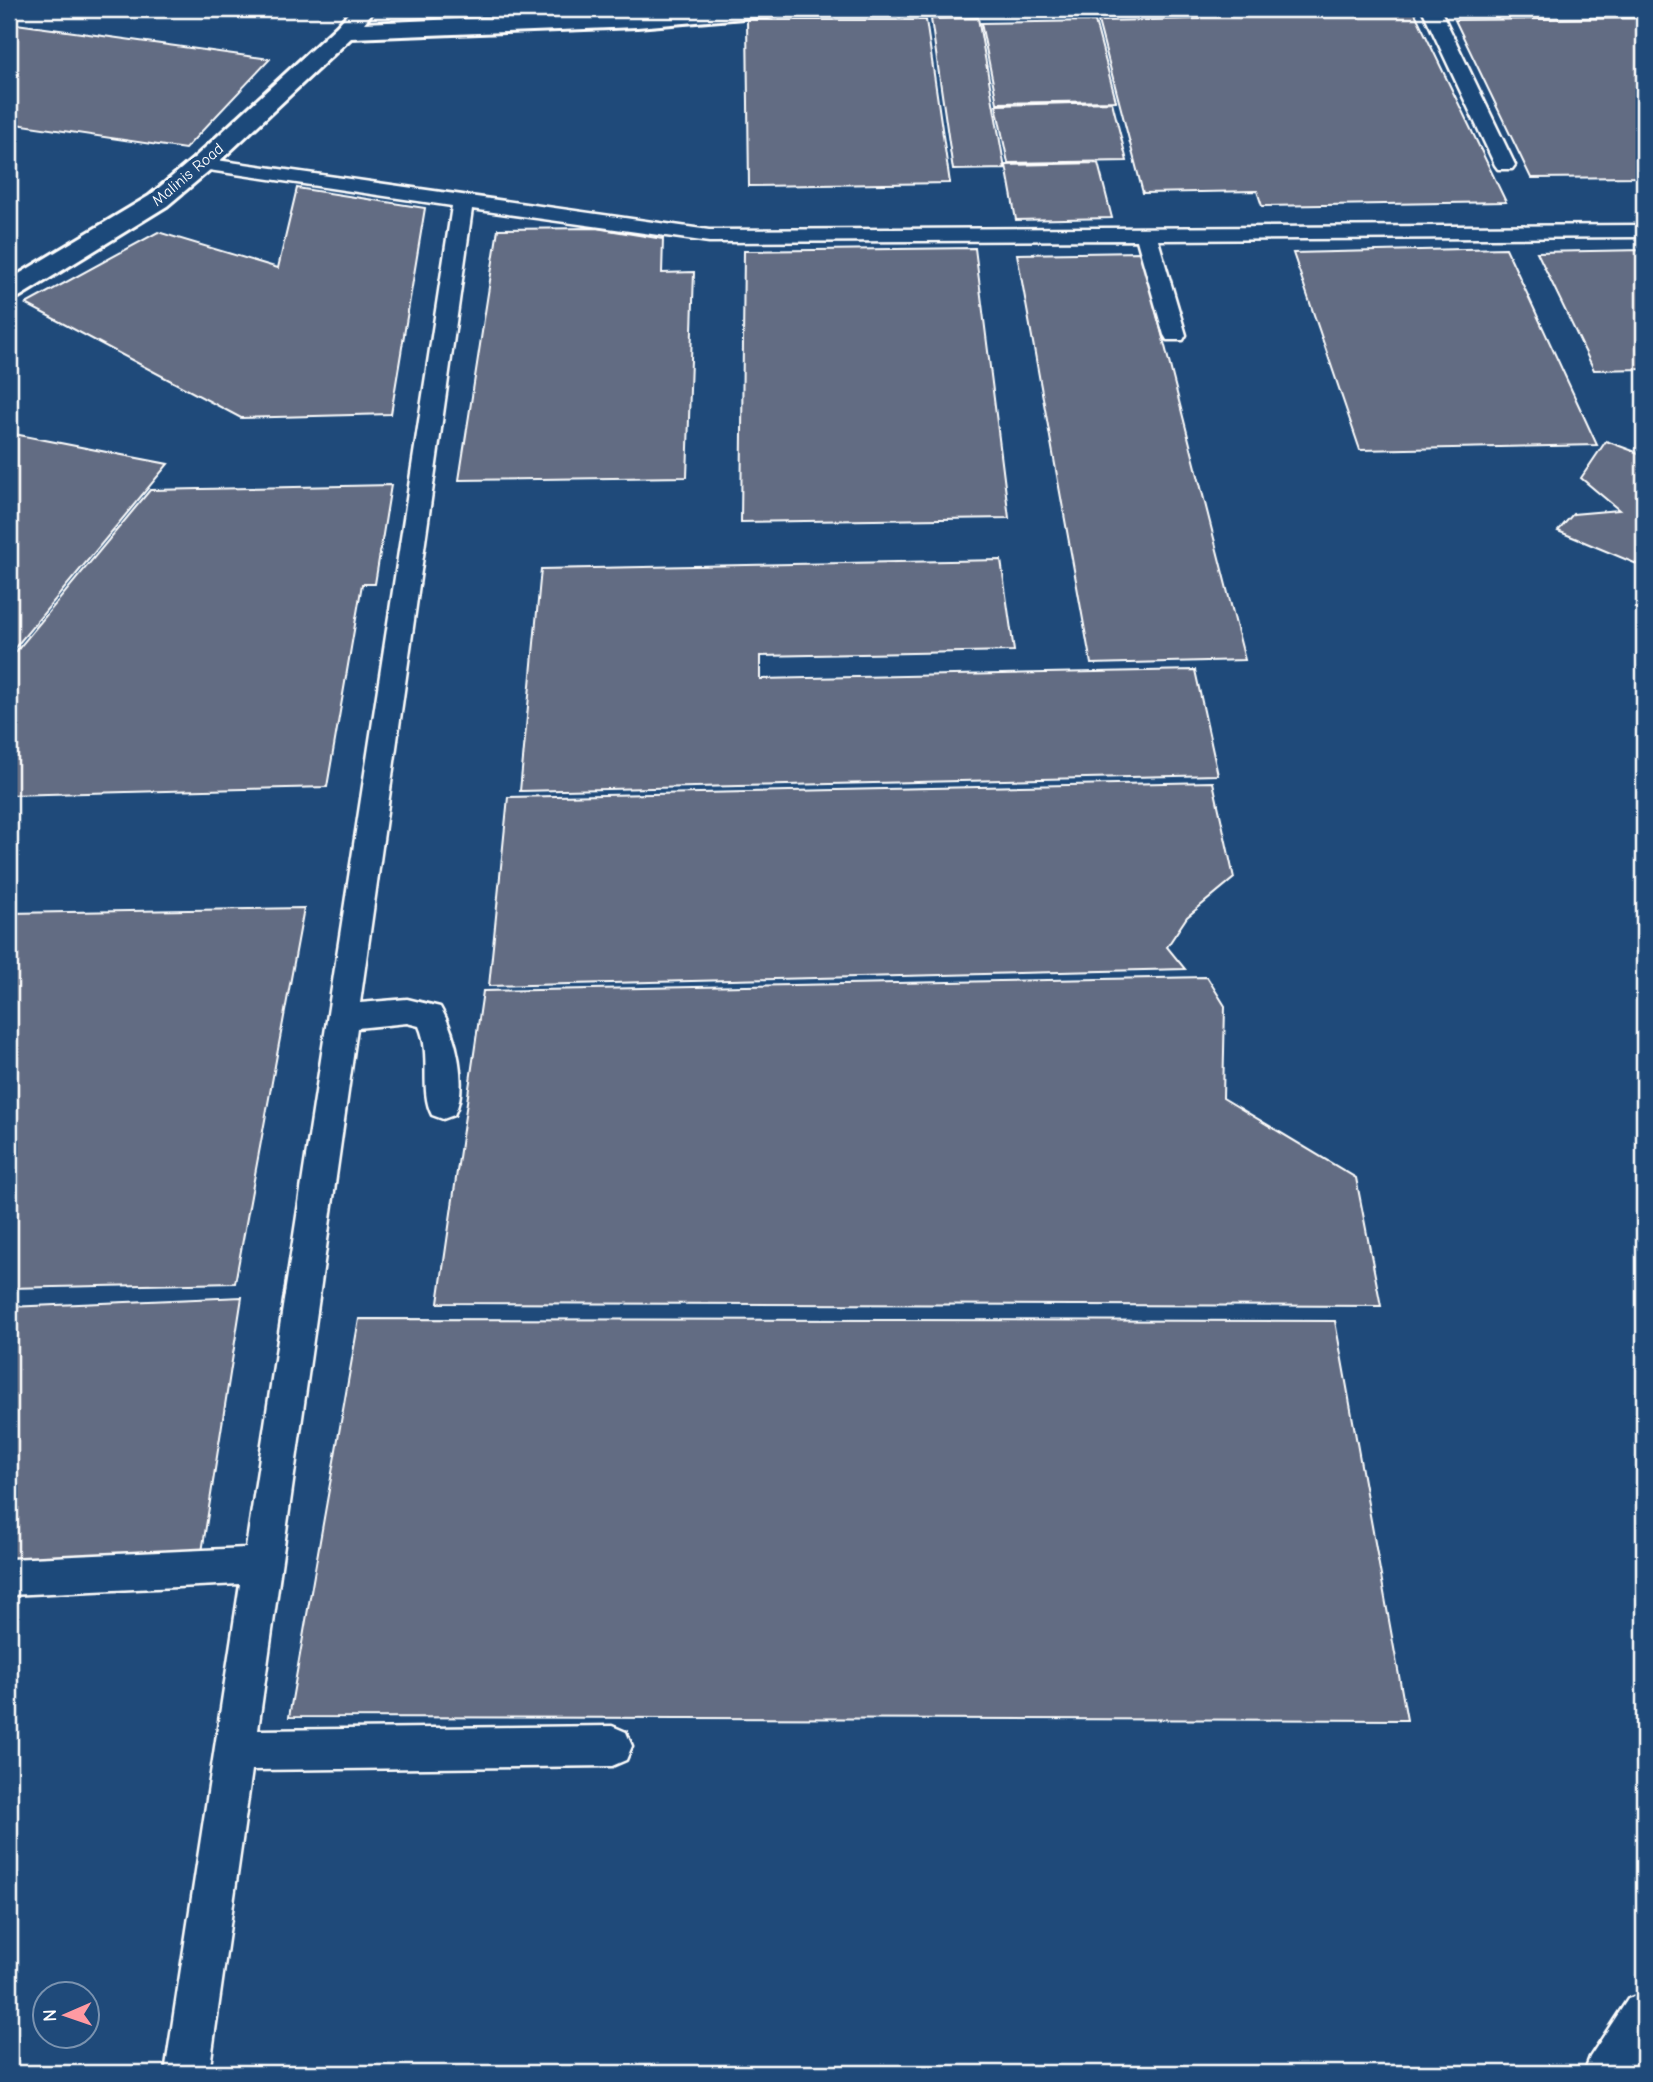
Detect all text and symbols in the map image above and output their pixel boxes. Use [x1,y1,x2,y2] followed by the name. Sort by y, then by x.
[148,140,227,210] street label: Malinis Road
[32,1980,102,2050] north arrow
[39,2009,61,2022] text: N

